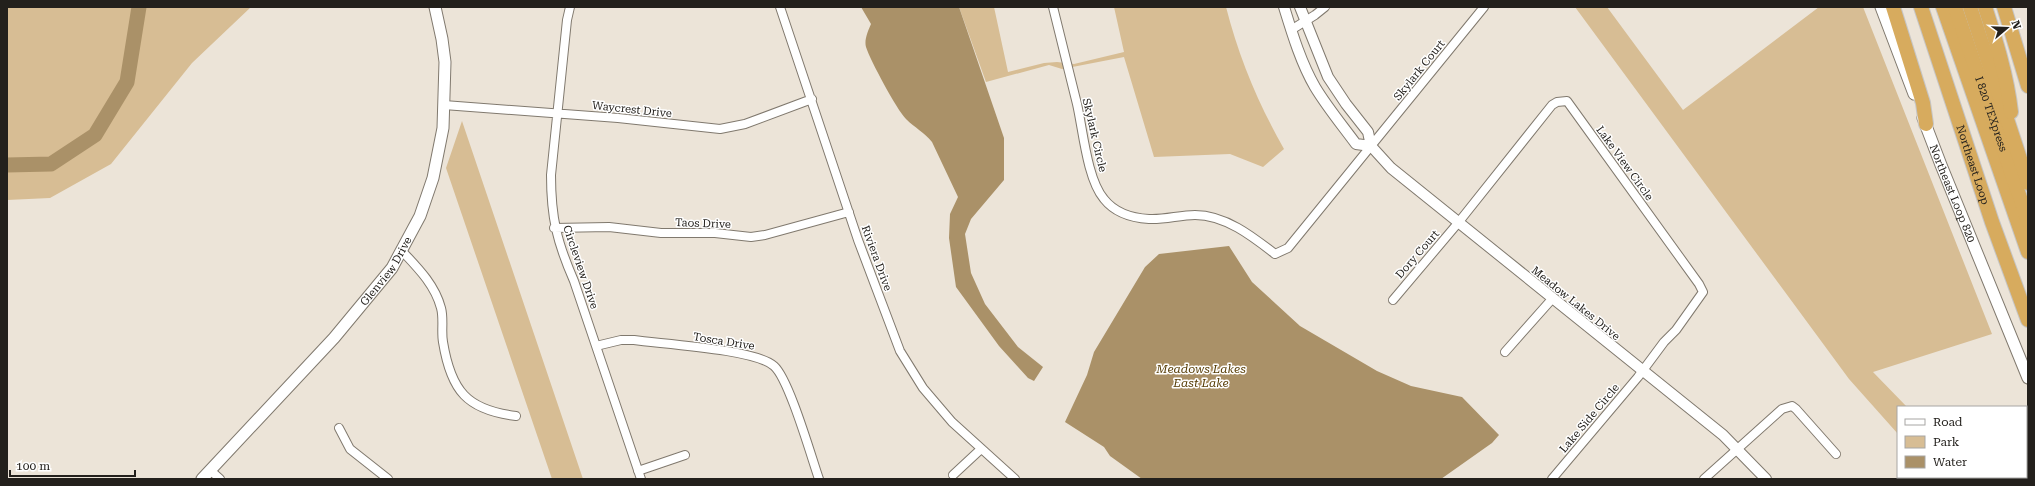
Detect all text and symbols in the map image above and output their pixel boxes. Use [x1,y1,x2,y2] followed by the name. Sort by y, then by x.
[1987,8,2027,48] north arrow
[2008,19,2024,32] text: N
[1391,37,1448,103] street label: Skylark Court
[1972,75,2010,153] street label: I 820 TEXpress
[1080,97,1109,173] street label: Skylark Circle
[591,99,672,120] street label: Waycrest Drive
[1953,123,1992,206] street label: Northeast Loop
[1593,124,1656,203] street label: Lake View Circle
[1927,143,1978,244] street label: Northeast Loop 820
[675,216,731,231] street label: Taos Drive
[560,224,601,311] street label: Circleview Drive
[859,224,894,293] street label: Riviera Drive
[1393,228,1442,281] street label: Dory Court
[358,235,415,308] street label: Glenview Drive
[1529,264,1623,343] street label: Meadow Lakes Drive
[692,330,756,353] street label: Tosca Drive
[1155,362,1246,390] water label: Meadows Lakes East Lake
[1557,381,1622,455] street label: Lake Side Circle
[1897,406,2027,478] legend
[1933,415,1963,429] text: Road
[1933,435,1960,449] text: Park
[10,452,135,478] scale bar
[1933,455,1967,469] text: Water
[16,459,50,473] text: 100 m

